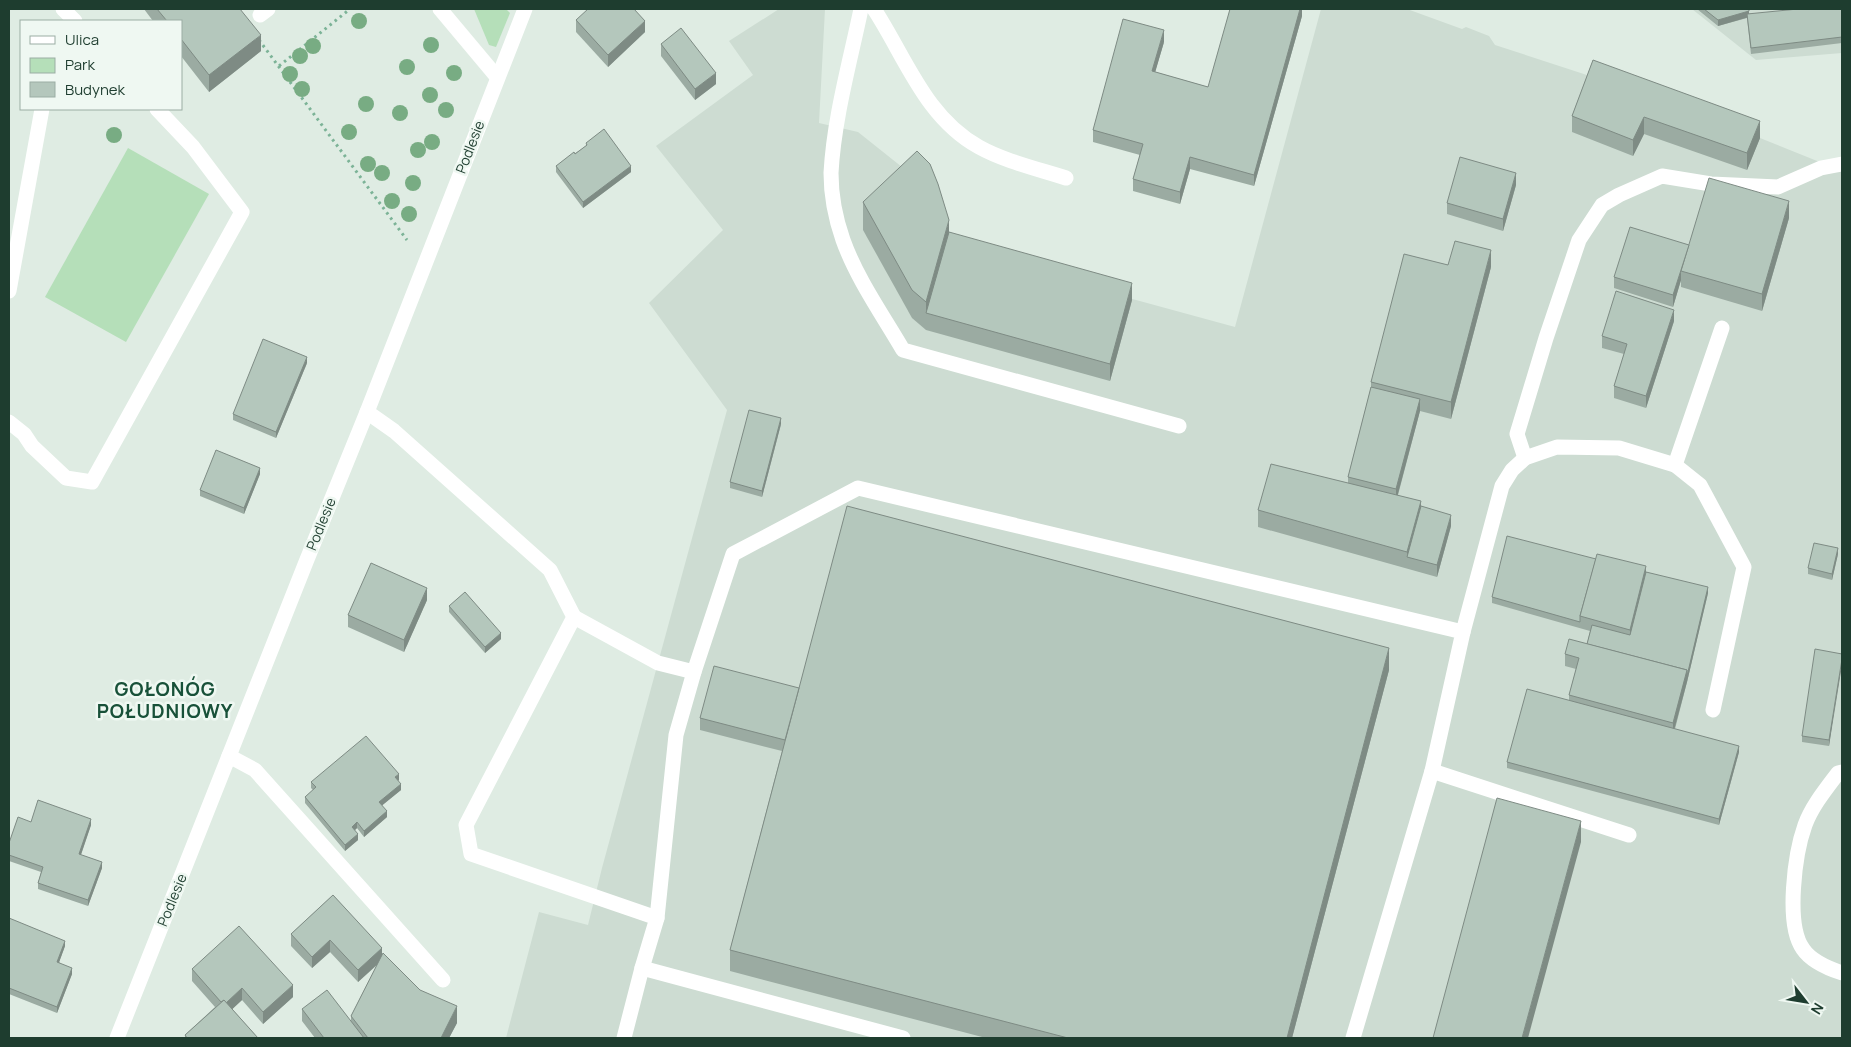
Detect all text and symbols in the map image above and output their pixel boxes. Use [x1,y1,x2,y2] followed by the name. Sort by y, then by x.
[20,20,182,110] legend
[65,29,99,50] text: Ulica
[65,54,95,75] text: Park
[65,79,126,100] text: Budynek
[451,118,488,176] street label: Podlesie
[301,495,340,553] street label: Podlesie
[97,676,233,724] district label: GOŁONÓG POŁUDNIOWY
[152,871,191,929] street label: Podlesie
[1781,977,1831,1027] north arrow
[1807,1000,1828,1018] text: N

